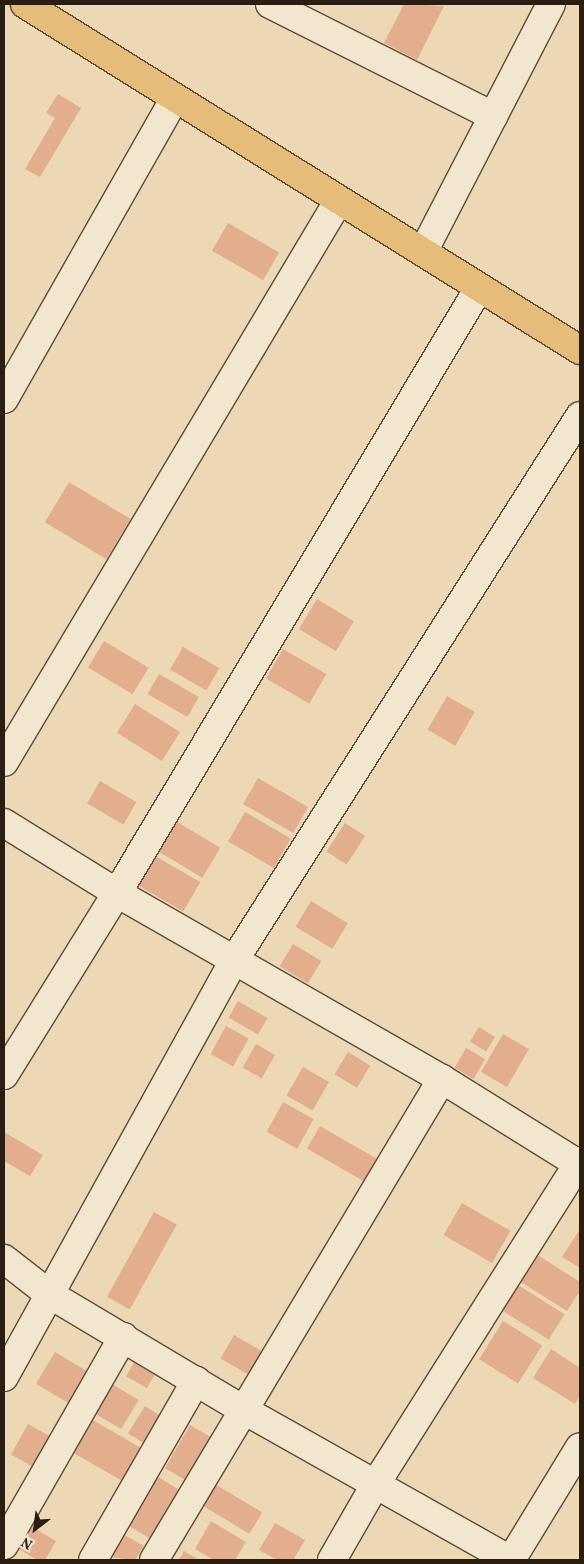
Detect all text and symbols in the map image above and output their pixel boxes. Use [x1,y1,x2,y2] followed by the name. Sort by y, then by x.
[10,1504,60,1554] north arrow
[18,1532,36,1553] text: N

